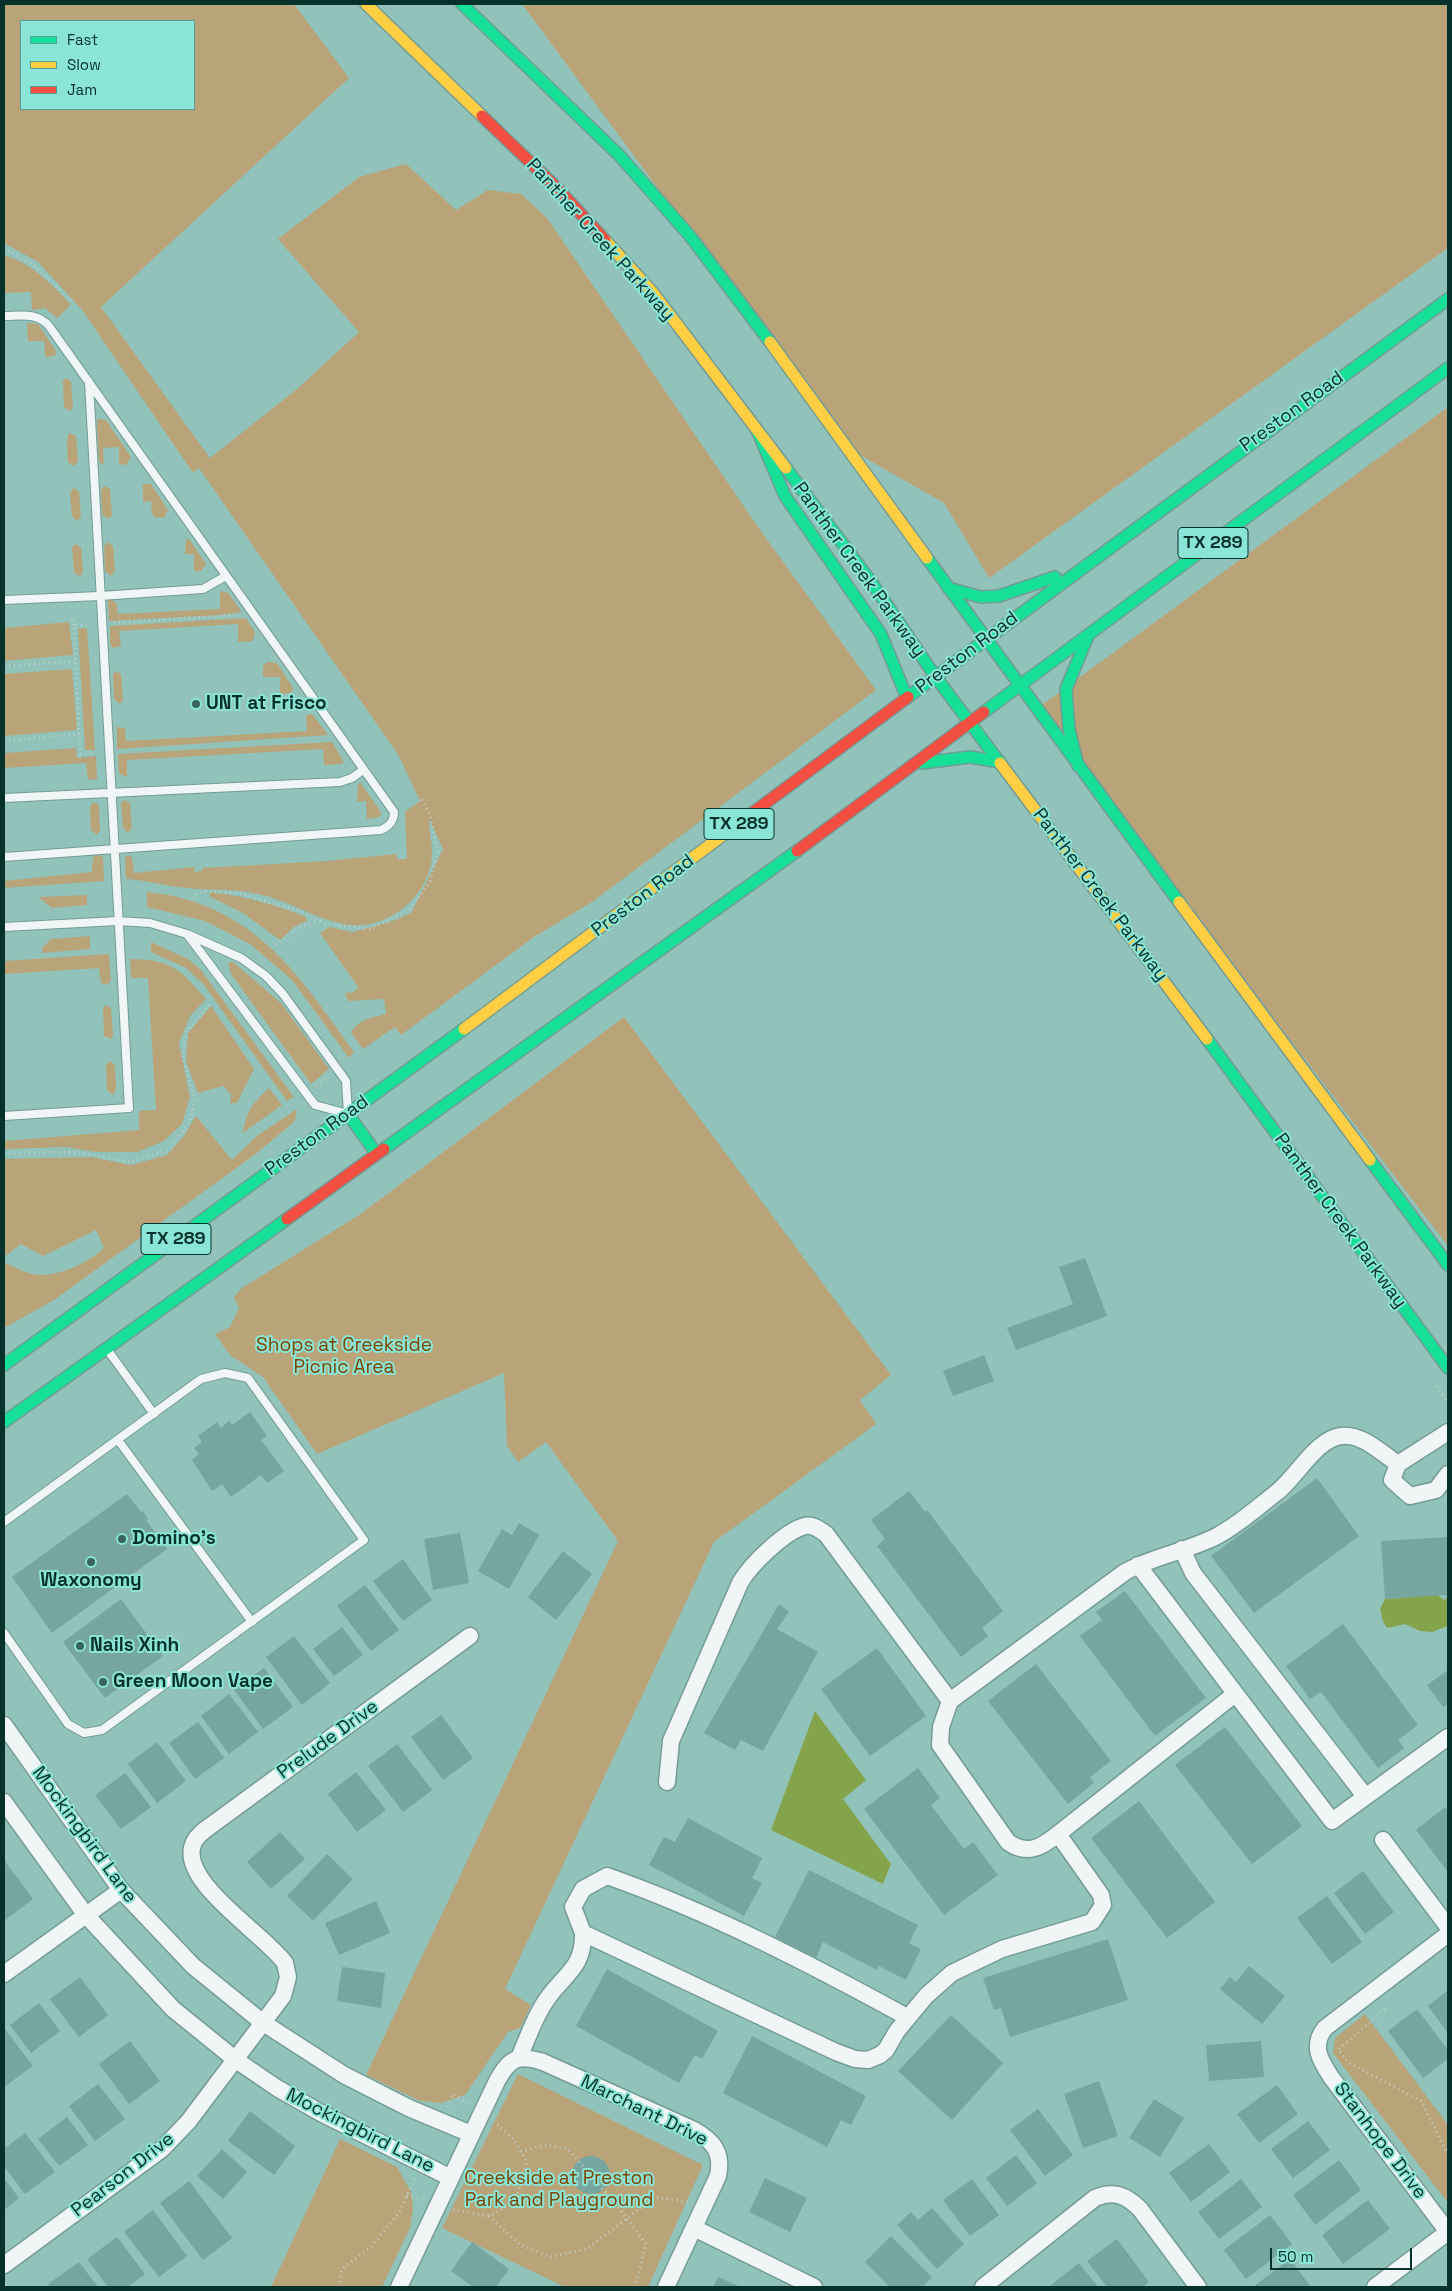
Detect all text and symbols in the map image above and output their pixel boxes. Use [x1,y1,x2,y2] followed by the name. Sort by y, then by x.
[20,20,195,110] legend
[67,30,98,49] text: Fast
[67,55,101,74] text: Slow
[67,80,97,99] text: Jam
[521,154,679,326] street label: Panther Creek Parkway
[1236,367,1348,457] street label: Preston Road
[788,478,930,662] street label: Panther Creek Parkway
[1178,528,1248,558] road number: TX 289
[911,607,1023,699] street label: Preston Road
[206,693,327,715] place label: UNT at Frisco
[190,698,202,710] marker: UNT at Frisco
[1027,804,1173,986] street label: Panther Creek Parkway
[704,809,774,840] road number: TX 289
[587,850,699,942] street label: Preston Road
[261,1091,373,1181] street label: Preston Road
[1269,1129,1411,1313] street label: Panther Creek Parkway
[141,1224,211,1254] road number: TX 289
[256,1335,432,1379] park label: Shops at Creekside Picnic Area
[132,1528,216,1550] place label: Domino's
[116,1533,128,1545] marker: Domino's
[85,1556,97,1568] marker: Waxonomy
[40,1570,142,1592] place label: Waxonomy
[90,1635,179,1657] place label: Nails Xinh
[74,1640,86,1652] marker: Nails Xinh
[113,1671,273,1693] place label: Green Moon Vape
[97,1676,109,1688] marker: Green Moon Vape
[273,1696,383,1784] street label: Prelude Drive
[27,1762,141,1908] street label: Mockingbird Lane
[577,2070,711,2152] street label: Marchant Drive
[1329,2078,1431,2204] street label: Stanhope Drive
[282,2084,438,2178] street label: Mockingbird Lane
[67,2128,179,2222] street label: Pearson Drive
[464,2168,654,2212] park label: Creekside at Preston Park and Playground
[1272,2238,1414,2270] scale bar
[1278,2247,1313,2266] text: 50 m

